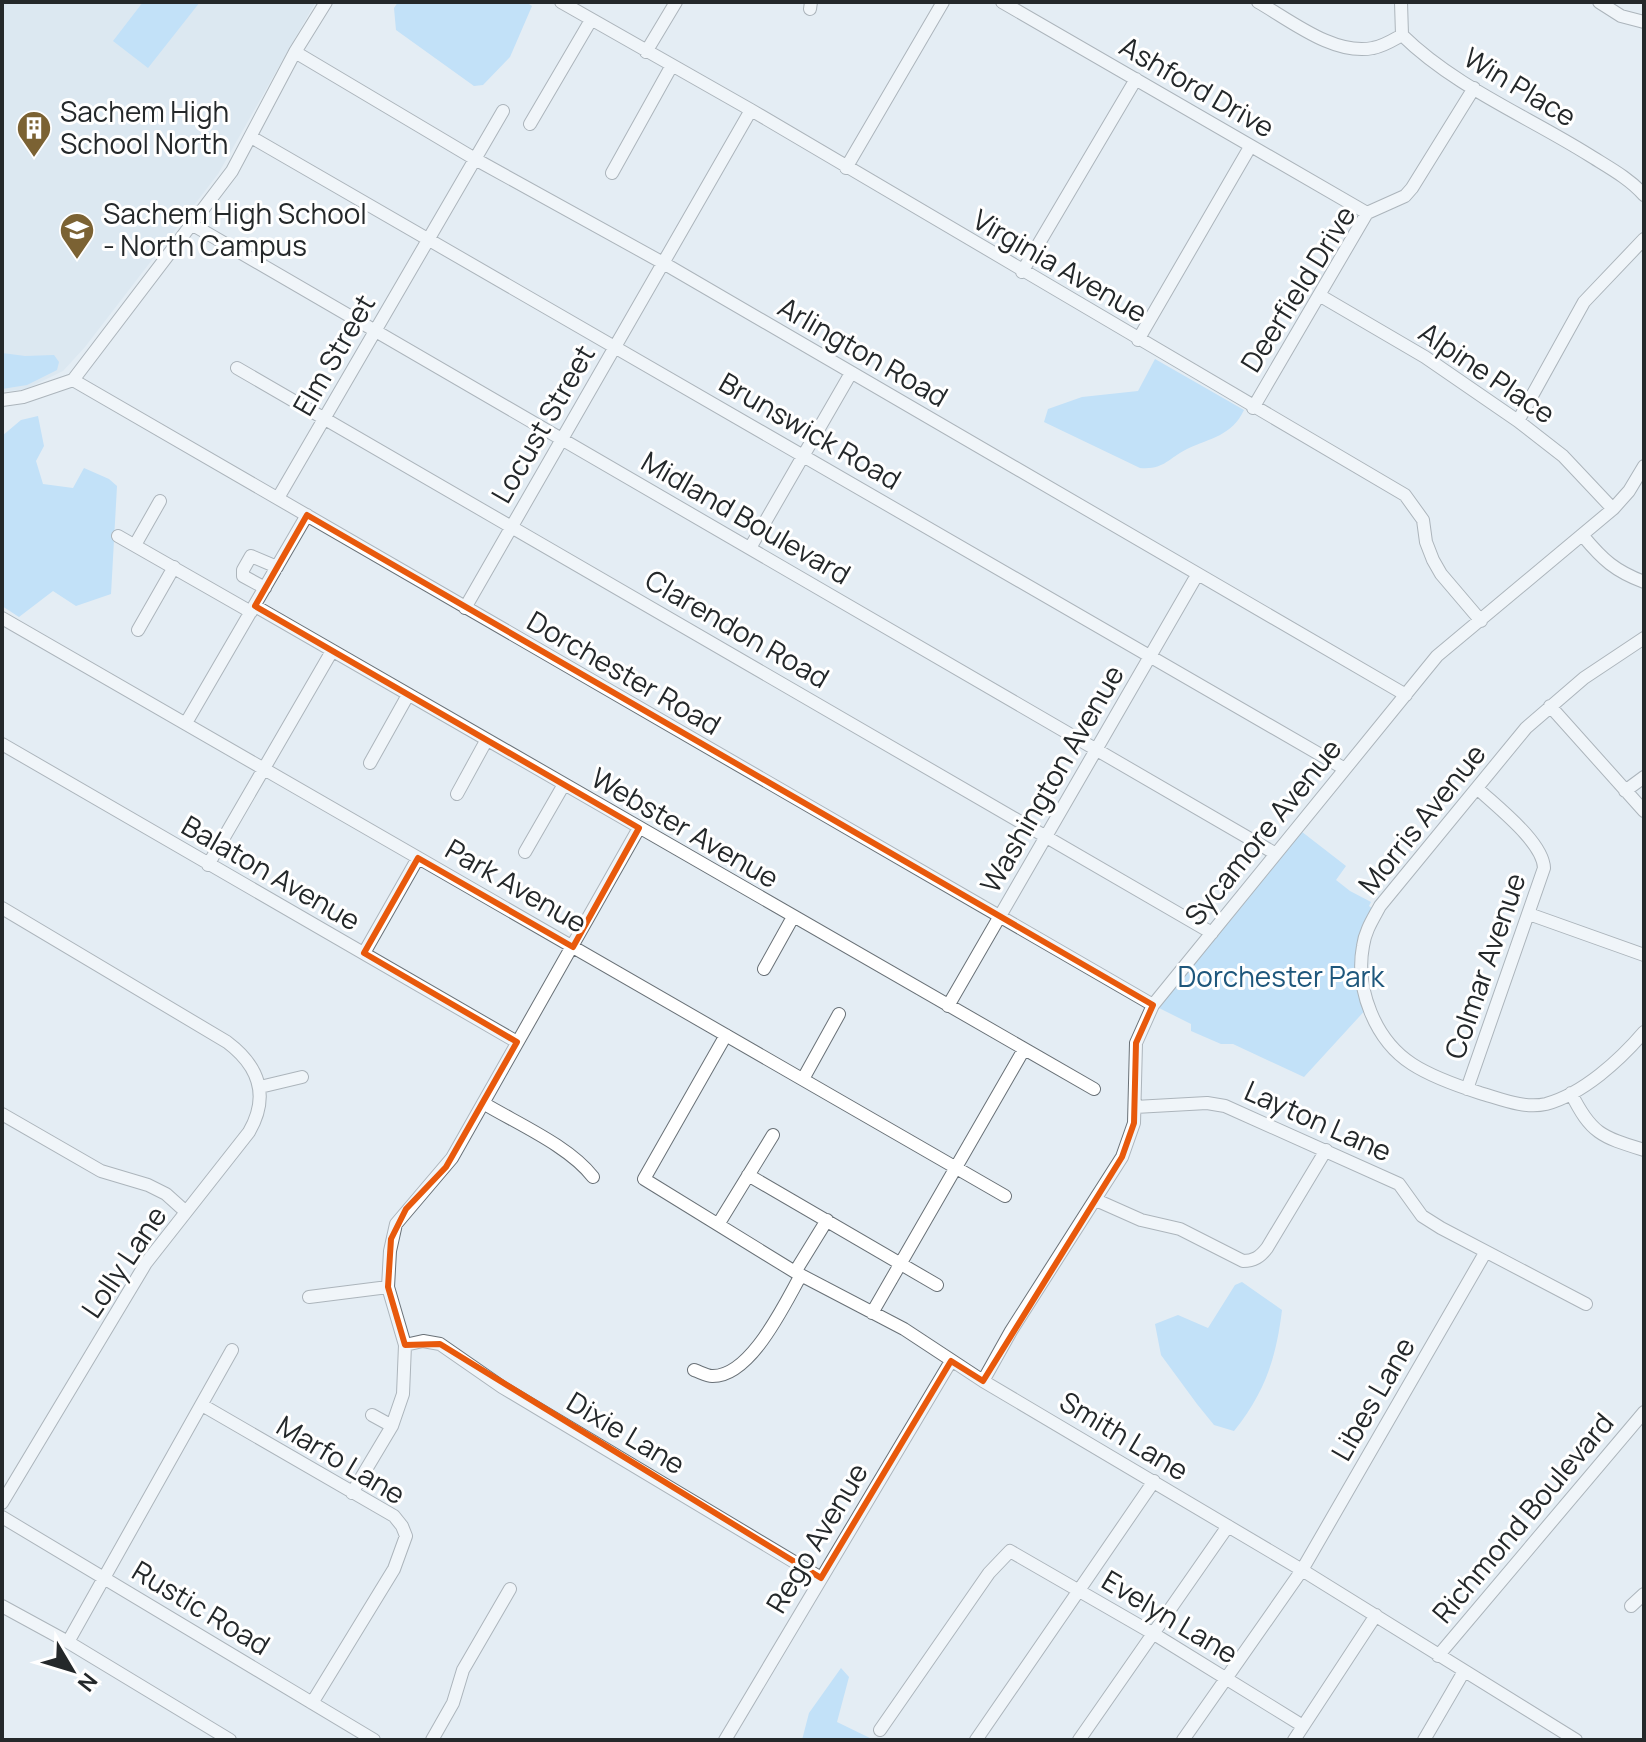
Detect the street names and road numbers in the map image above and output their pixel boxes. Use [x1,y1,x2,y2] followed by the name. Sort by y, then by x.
[1113,27,1282,146] street label: Ashford Drive
[1457,38,1584,135] street label: Win Place
[1231,198,1363,379] street label: Deerfield Drive
[966,200,1155,331] street label: Virginia Avenue
[283,287,383,422] street label: Elm Street
[772,287,955,415] street label: Arlington Road
[1412,313,1563,432] street label: Alpine Place
[481,337,603,510] street label: Locust Street
[713,363,908,498] street label: Brunswick Road
[635,442,858,592] street label: Midland Boulevard
[639,560,836,696] street label: Clarendon Road
[521,601,728,743] street label: Dorchester Road
[970,658,1132,899] street label: Washington Avenue
[1175,730,1349,933] street label: Sycamore Avenue
[1349,735,1494,901] street label: Morris Avenue
[585,758,786,896] street label: Webster Avenue
[175,806,368,939] street label: Balaton Avenue
[439,829,594,941] street label: Park Avenue
[1435,868,1534,1064] street label: Colmar Avenue
[1239,1071,1398,1169] street label: Layton Lane
[72,1198,174,1325] street label: Lolly Lane
[1321,1330,1423,1467] street label: Libes Lane
[560,1382,693,1482] street label: Dixie Lane
[1053,1382,1196,1488] street label: Smith Lane
[1423,1404,1621,1630] street label: Richmond Boulevard
[270,1406,413,1512] street label: Marfo Lane
[756,1455,876,1620] street label: Rego Avenue
[126,1551,277,1663] street label: Rustic Road
[1095,1561,1246,1672] street label: Evelyn Lane

